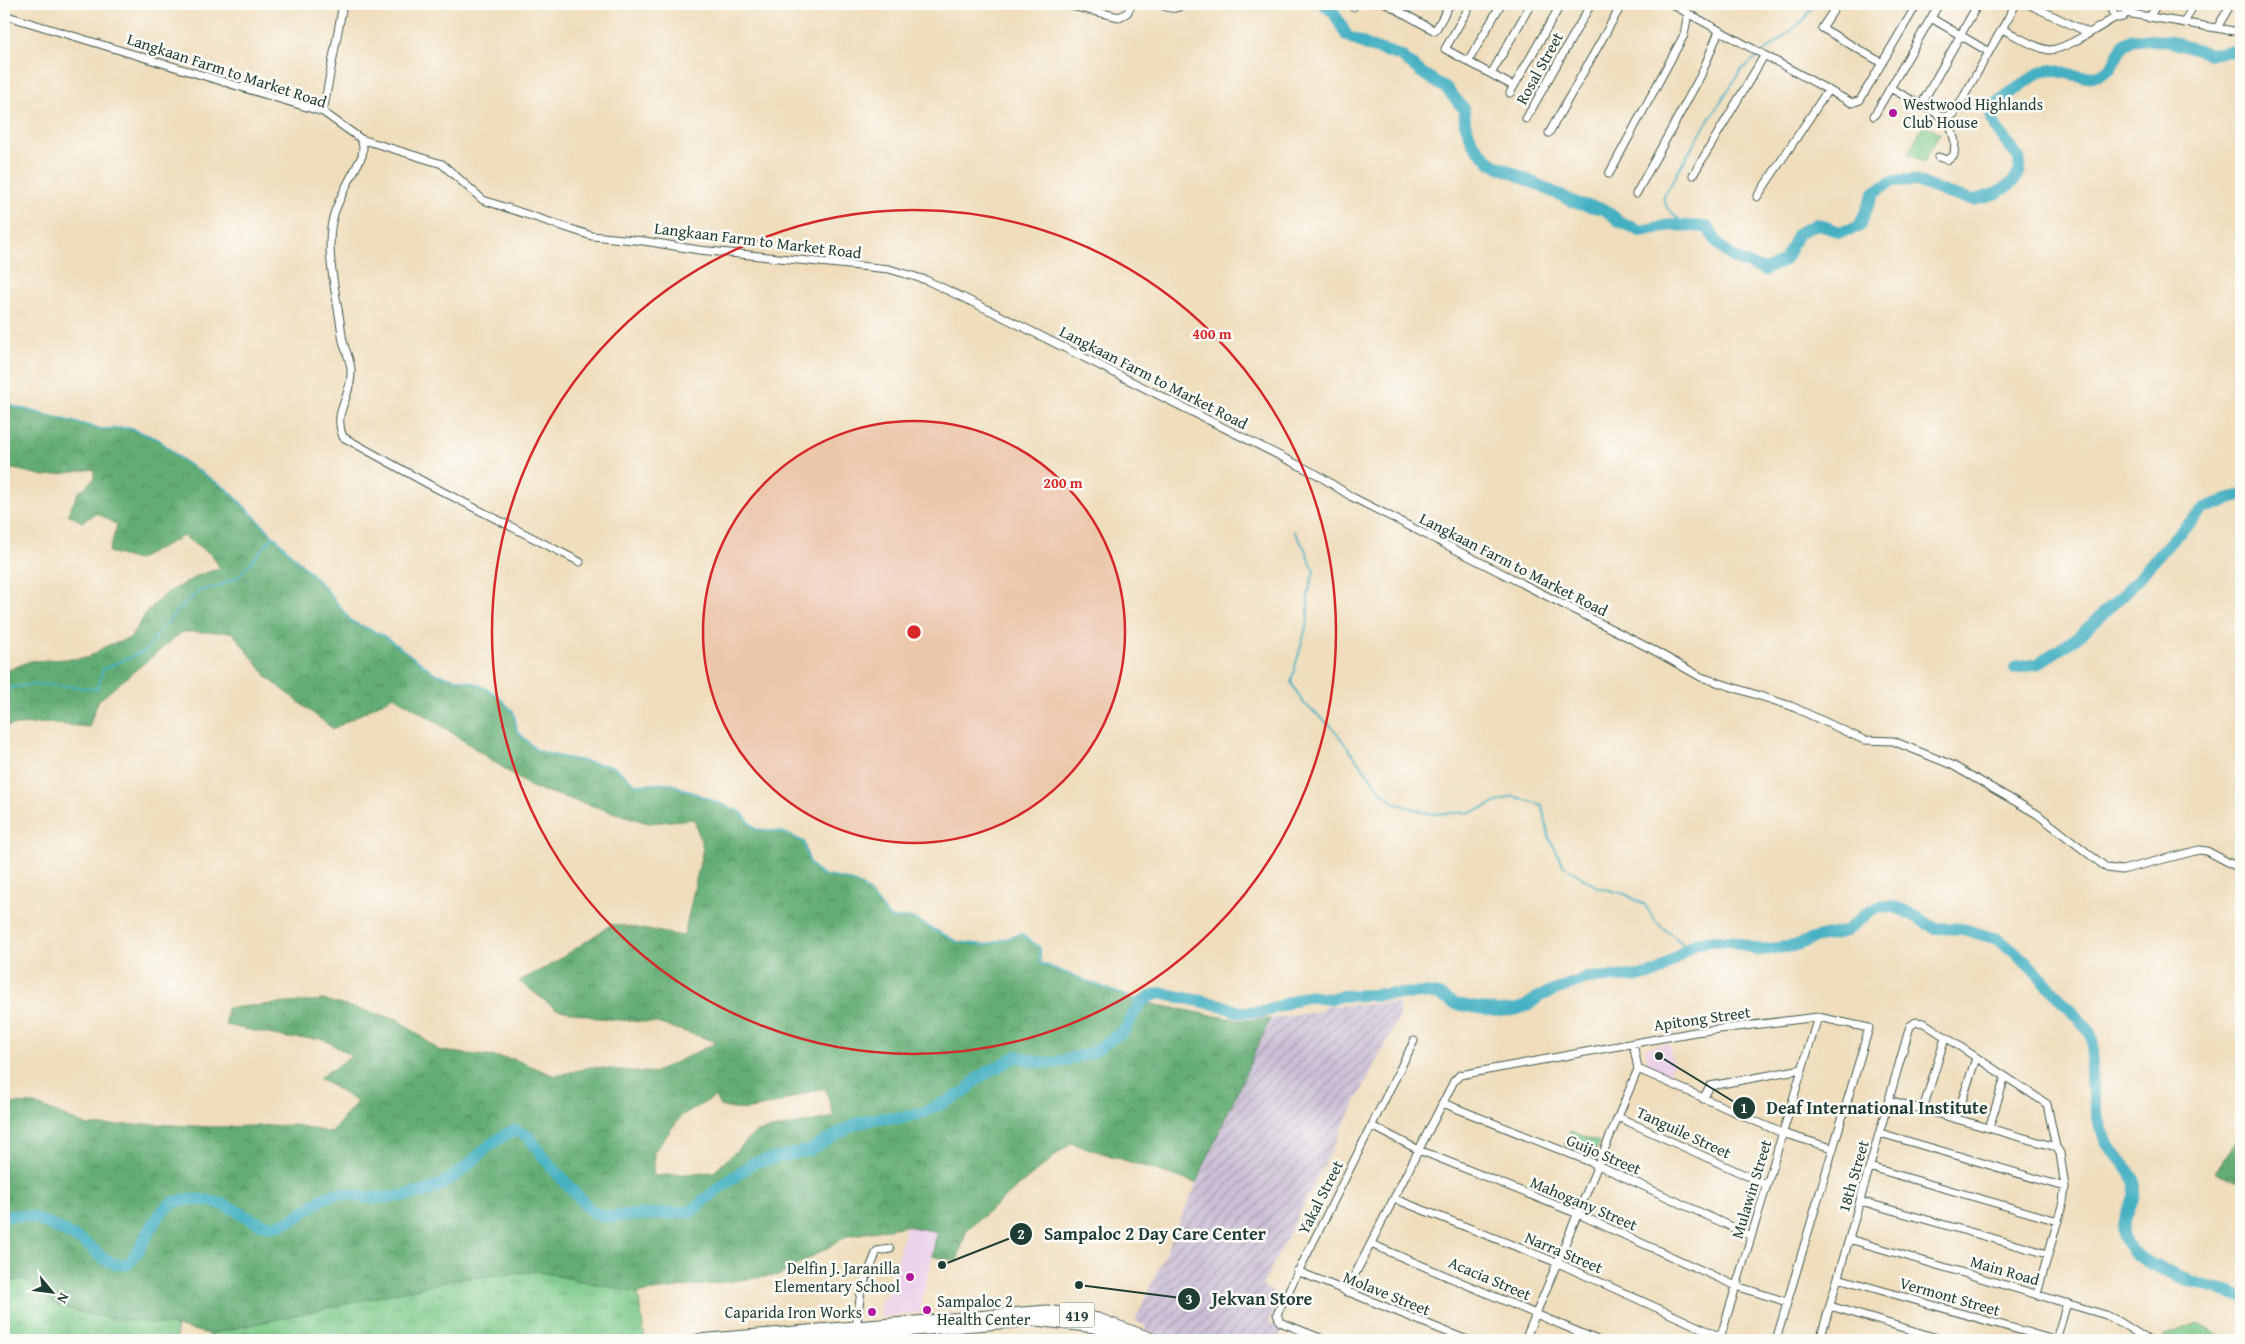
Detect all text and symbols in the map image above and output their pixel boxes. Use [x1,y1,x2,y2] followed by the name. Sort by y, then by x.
[124,26,330,114] street label: Langkaan Farm to Market Road
[1509,27,1569,109] street label: Rosal Street
[1903,92,2043,134] place label: Westwood Highlands Club House
[1887,107,1899,119] marker: Westwood Highlands Club House
[653,215,863,265] street label: Langkaan Farm to Market Road
[1056,319,1253,435] street label: Langkaan Farm to Market Road
[1192,323,1232,344] text: 400 m
[1043,472,1083,493] text: 200 m
[1416,506,1613,622] street label: Langkaan Farm to Market Road
[905,623,923,641] centre of rings
[1652,999,1752,1037] street label: Apitong Street
[1731,1091,1998,1124] callout: Deaf International Institute
[1766,1094,1988,1121] text: Deaf International Institute
[1740,1097,1748,1118] text: 1
[1633,1100,1736,1165] street label: Tanguile Street
[1563,1128,1645,1181] street label: Guijo Street
[1725,1136,1778,1241] street label: Mulawin Street
[1831,1137,1875,1215] street label: 18th Street
[1291,1155,1349,1238] street label: Yakal Street
[1527,1170,1642,1237] street label: Mahogany Street
[1009,1218,1276,1251] callout: Sampaloc 2 Day Care Center
[1044,1220,1267,1247] text: Sampaloc 2 Day Care Center
[1017,1223,1025,1244] text: 2
[1521,1225,1607,1279] street label: Narra Street
[1967,1249,2043,1291] street label: Main Road
[1445,1250,1535,1306] street label: Acacia Street
[775,1256,901,1298] place label: Delfin J. Jaranilla Elementary School
[1340,1265,1435,1322] street label: Molave Street
[28,1266,78,1316] north arrow
[1897,1270,2003,1322] street label: Vermont Street
[904,1271,916,1283] marker: Delfin J. Jaranilla Elementary School
[1177,1282,1322,1315] callout: Jekvan Store
[1209,1285,1312,1312] text: Jekvan Store
[1185,1288,1193,1309] text: 3
[52,1289,74,1308] text: N
[937,1289,1031,1331] place label: Sampaloc 2 Health Center
[725,1300,862,1324] place label: Caparida Iron Works
[1060,1302,1094,1328] road number: 419
[921,1304,933,1316] marker: Sampaloc 2 Health Center
[866,1306,878,1318] marker: Caparida Iron Works

